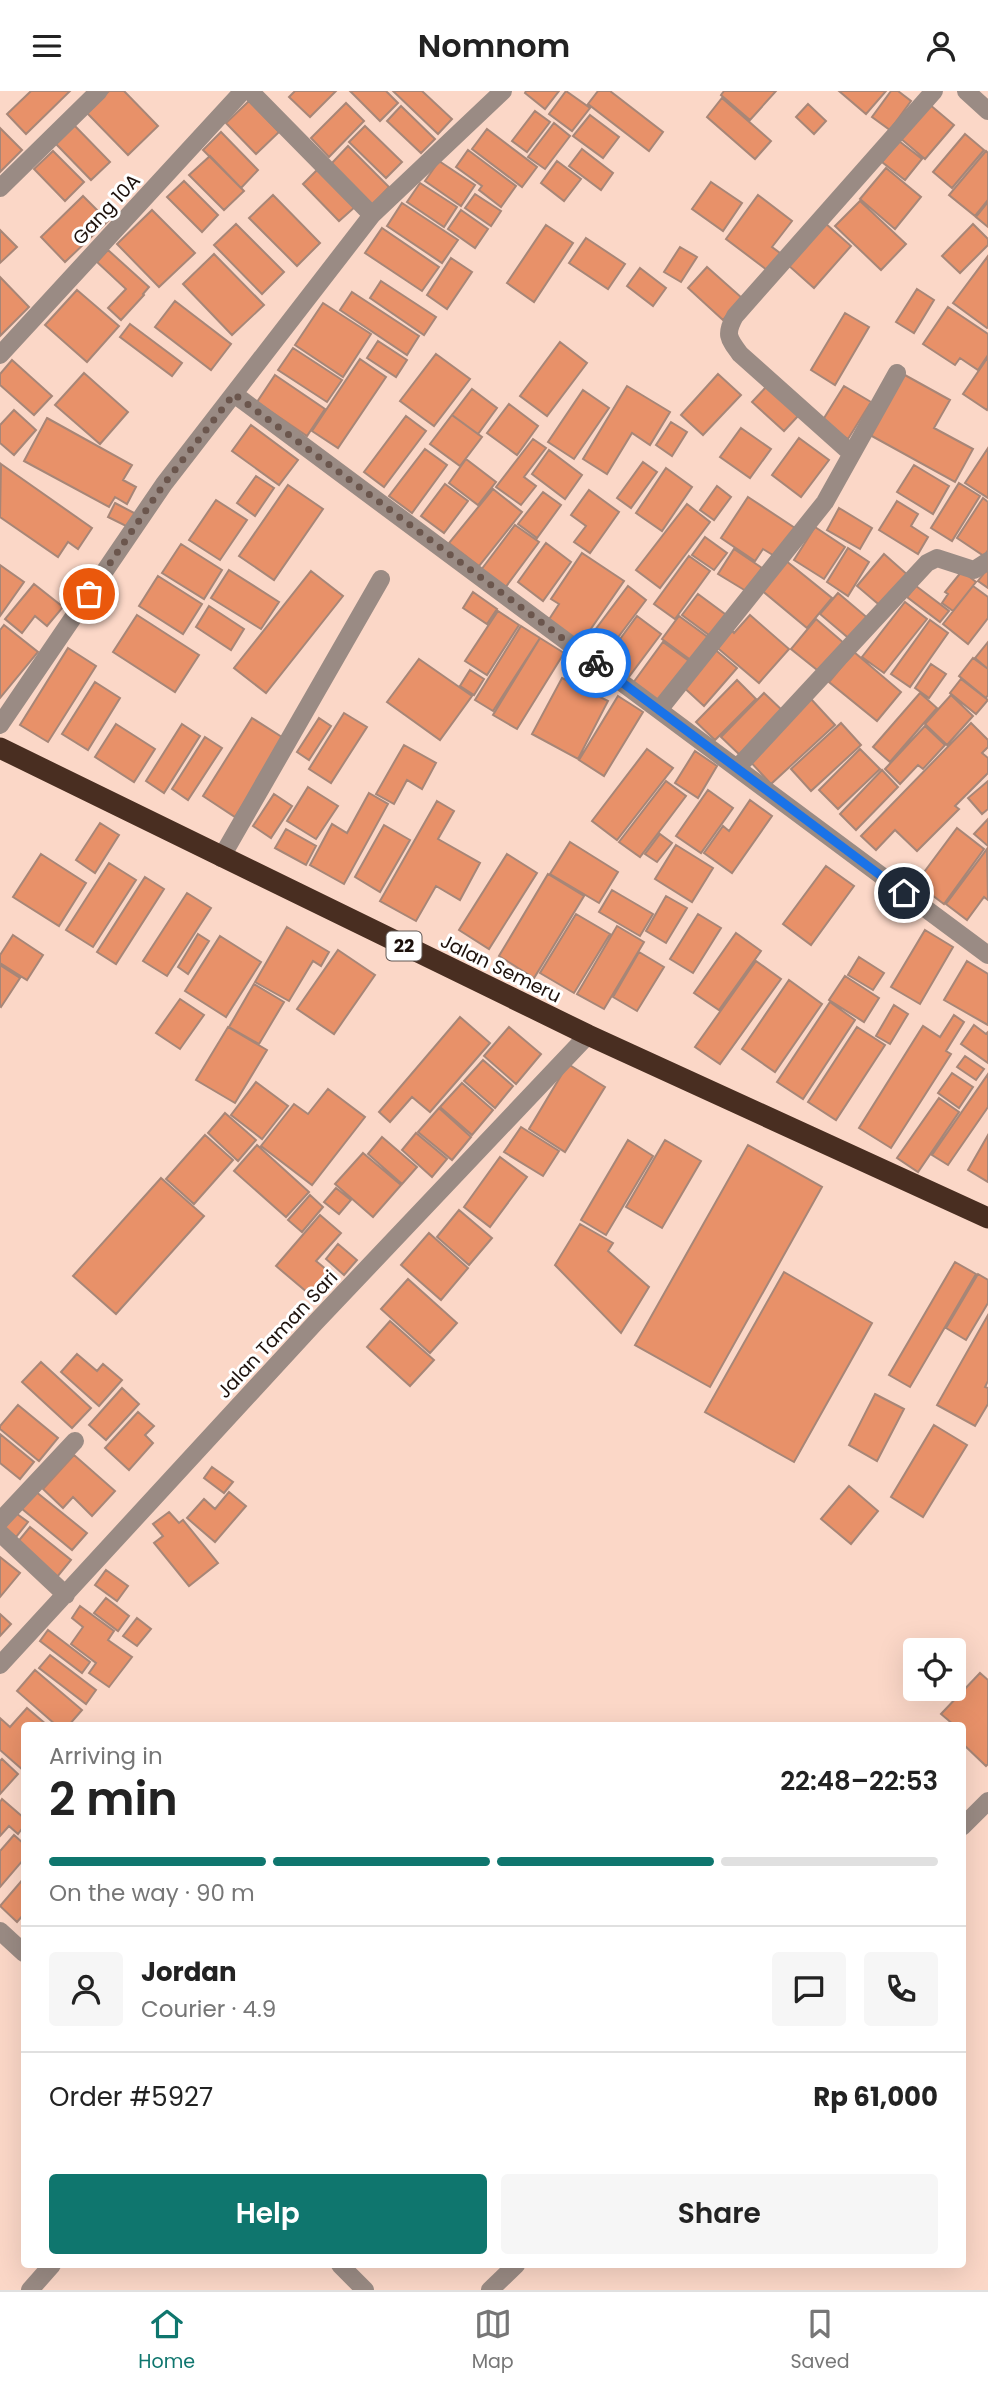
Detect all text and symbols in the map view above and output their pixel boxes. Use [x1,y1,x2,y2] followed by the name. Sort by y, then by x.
[418,23,570,68] text: Nomnom
[28,27,66,65] icon: menu
[922,27,960,65] icon: person
[66,168,147,251] street label: Gang 10A
[59,564,119,624] pin
[70,575,108,613] icon: bag
[561,628,631,698] courier
[577,644,615,682] icon: bike
[874,863,934,923] pin
[885,874,923,912] icon: home
[436,928,566,1009] street label: Jalan Semeru
[386,931,422,961] road number: 22
[211,1264,344,1404] street label: Jalan Taman Sari
[903,1638,966,1701] map controls
[903,1638,966,1701] button: locate
[49,1740,163,1772] text: Arriving in
[780,1763,938,1799] text: 22:48–22:53
[49,1767,178,1831] text: 2 min
[49,1877,255,1909] text: On the way · 90 m
[49,1952,123,2026] button: person
[772,1952,846,2026] button: chat
[864,1952,938,2026] button: phone
[141,1954,237,1990] text: Jordan
[141,1993,276,2025] text: Courier · 4.9
[49,2079,213,2115] text: Order #5927
[813,2079,938,2115] text: Rp 61,000
[49,2174,487,2254] button: Help
[501,2174,938,2254] button: Share
[138,2305,195,2376] tab: Home
[472,2305,514,2376] tab: Map
[790,2305,850,2376] tab: Saved

